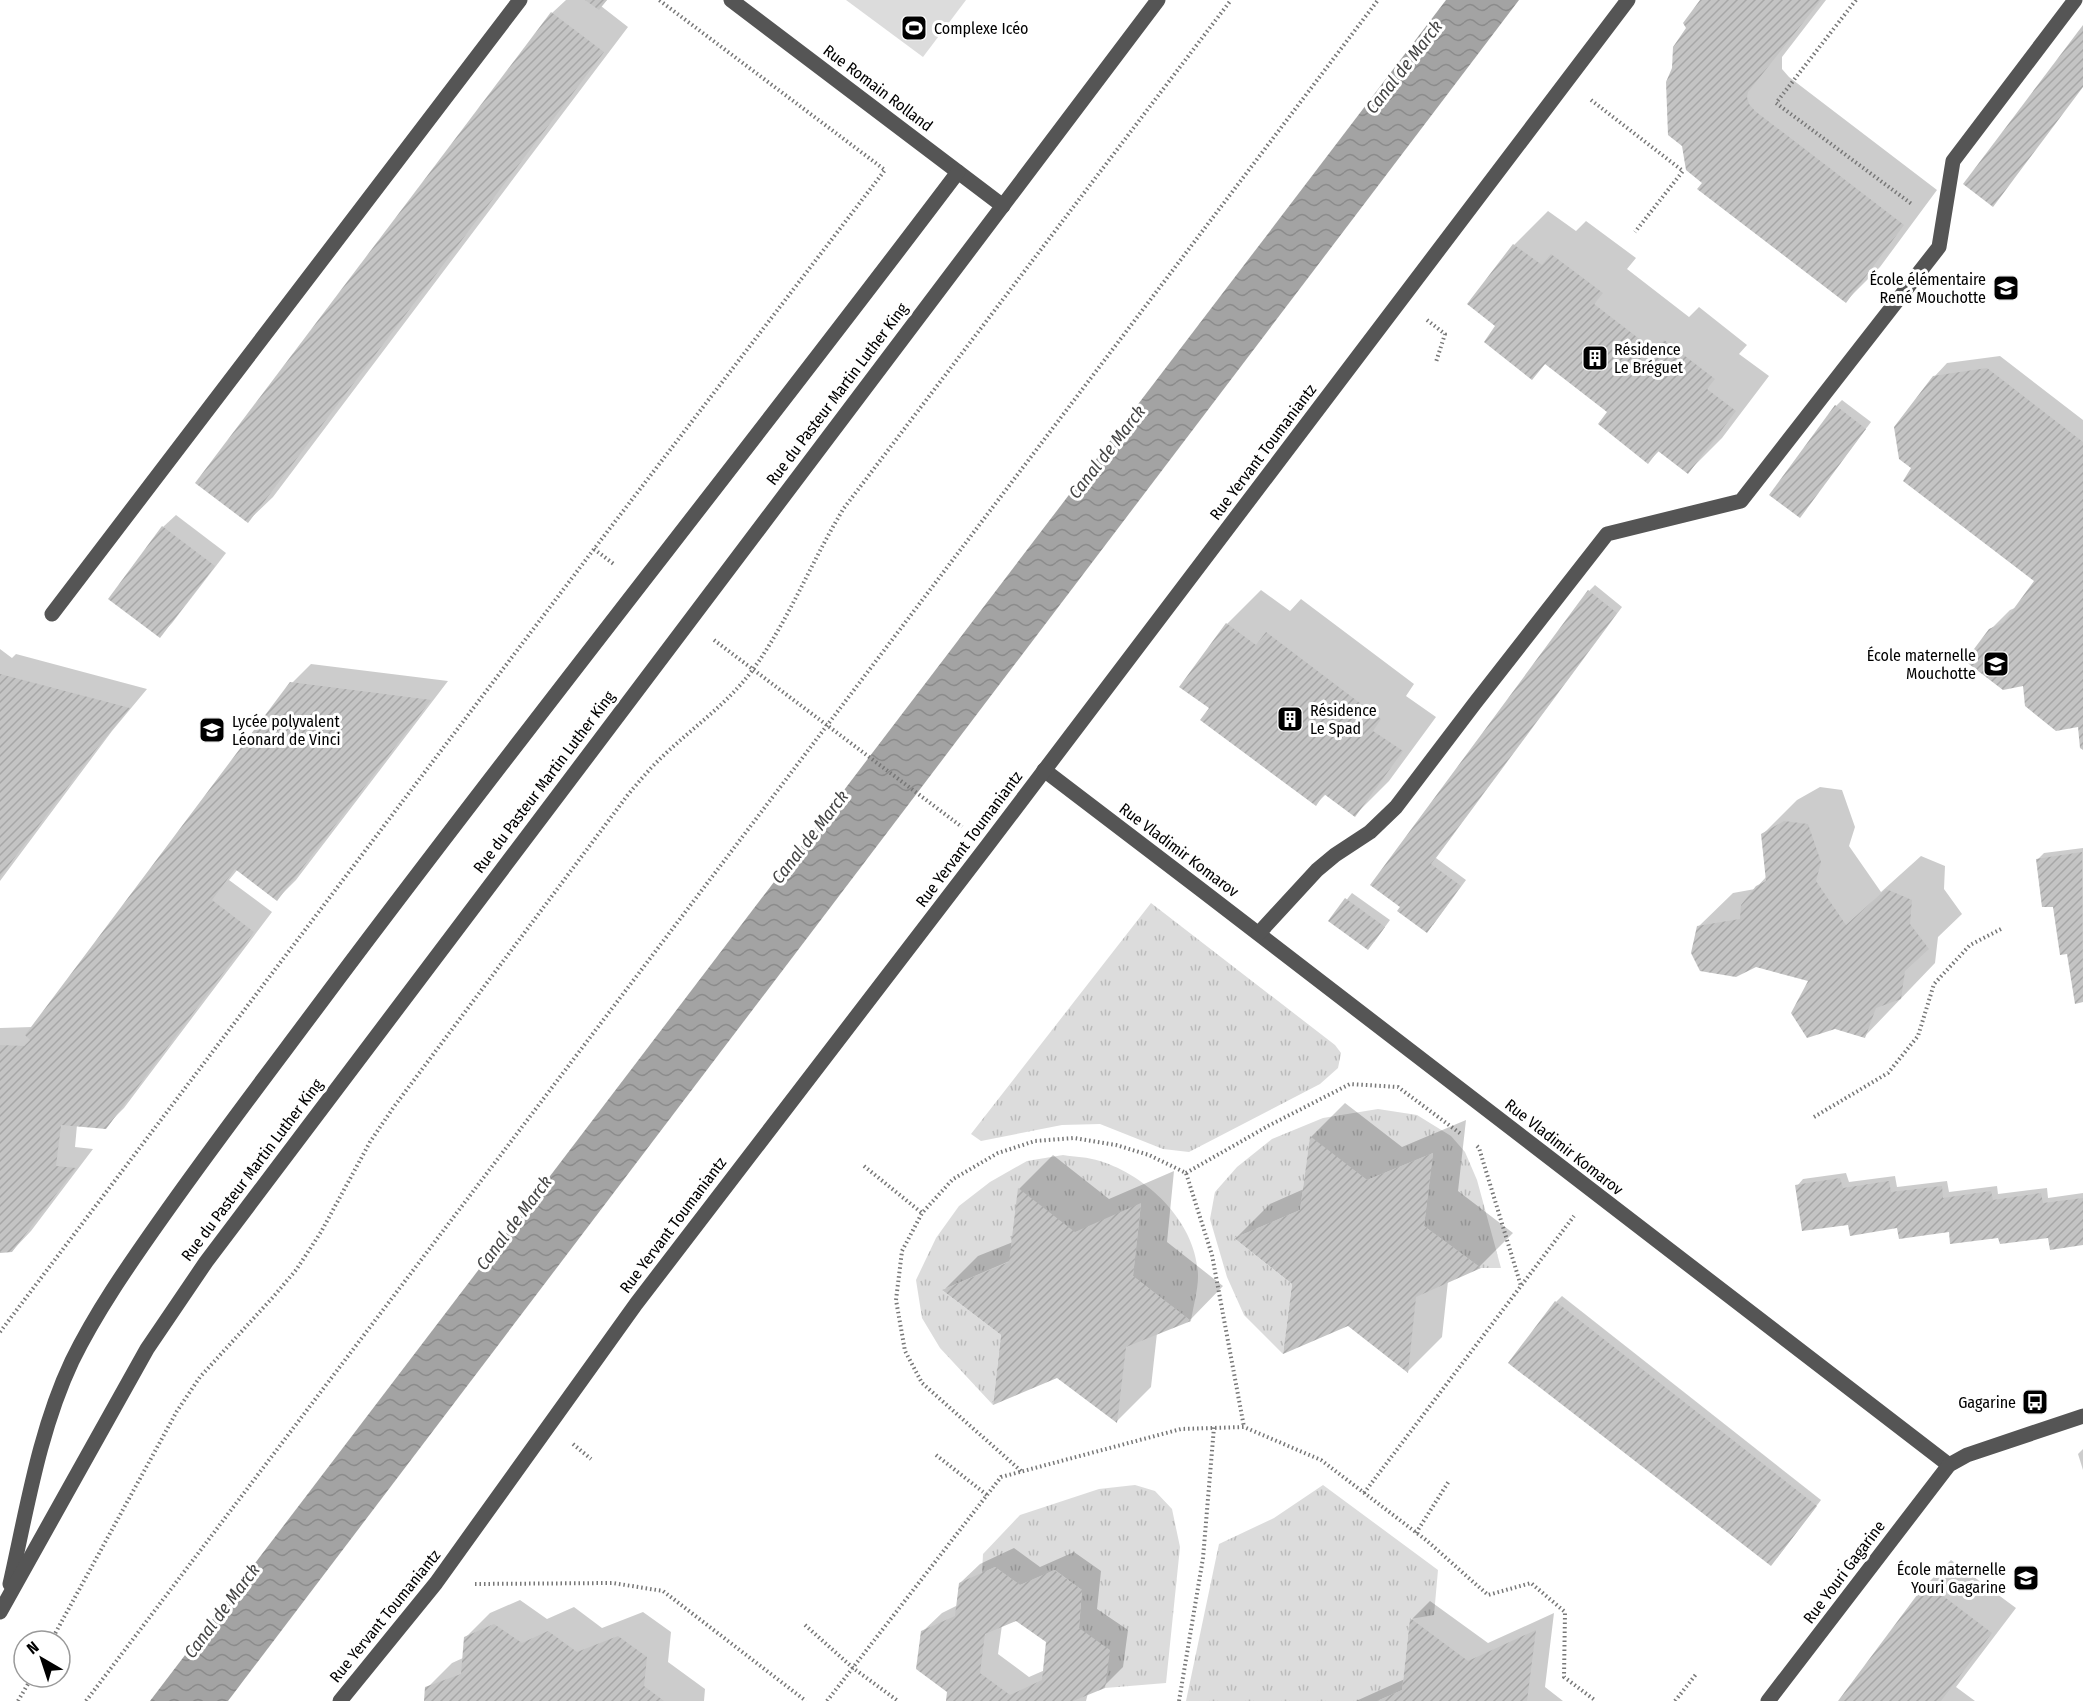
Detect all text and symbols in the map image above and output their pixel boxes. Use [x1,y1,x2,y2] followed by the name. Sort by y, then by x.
[899,13,929,43] sports icon: Complexe Icéo
[1361,16,1447,118] water label: Canal de Marck
[934,19,1029,38] place label: Complexe Icéo
[820,41,936,135] street label: Rue Romain Rolland
[1869,270,1986,307] place label: École élémentaire René Mouchotte
[1991,273,2021,303] school or university icon: École élémentaire René Mouchotte
[762,299,912,489] street label: Rue du Pasteur Martin Luther King
[1614,340,1684,377] place label: Résidence Le Bréguet
[1580,343,1610,373] building icon: Résidence Le Bréguet
[1206,380,1320,524] street label: Rue Yervant Toumaniantz
[1064,401,1150,503] water label: Canal de Marck
[1867,646,1976,683] place label: École maternelle Mouchotte
[1981,649,2011,679] school or university icon: École maternelle Mouchotte
[469,687,619,877] street label: Rue du Pasteur Martin Luther King
[1310,701,1377,738] place label: Résidence Le Spad
[1275,704,1305,734] building icon: Résidence Le Spad
[232,712,341,749] place label: Lycée polyvalent Léonard de Vinci
[197,715,227,745] school or university icon: Lycée polyvalent Léonard de Vinci
[912,767,1026,911] street label: Rue Yervant Toumaniantz
[767,786,853,888] water label: Canal de Marck
[1116,799,1242,901] street label: Rue Vladimir Komarov
[177,1075,327,1265] street label: Rue du Pasteur Martin Luther King
[1501,1095,1627,1199] street label: Rue Vladimir Komarov
[616,1153,730,1297] street label: Rue Yervant Toumaniantz
[471,1171,557,1274] water label: Canal de Marck
[2020,1387,2050,1417] bus stop icon: Gagarine
[1958,1393,2016,1412] place label: Gagarine
[1799,1517,1889,1627] street label: Rue Youri Gagarine
[326,1546,444,1686] street label: Rue Yervant Toumaniantz
[179,1559,265,1662] water label: Canal de Marck
[1897,1560,2006,1597] place label: École maternelle Youri Gagarine
[2011,1563,2041,1593] school or university icon: École maternelle Youri Gagarine
[12,1629,72,1689] north arrow
[23,1637,43,1658] text: N

